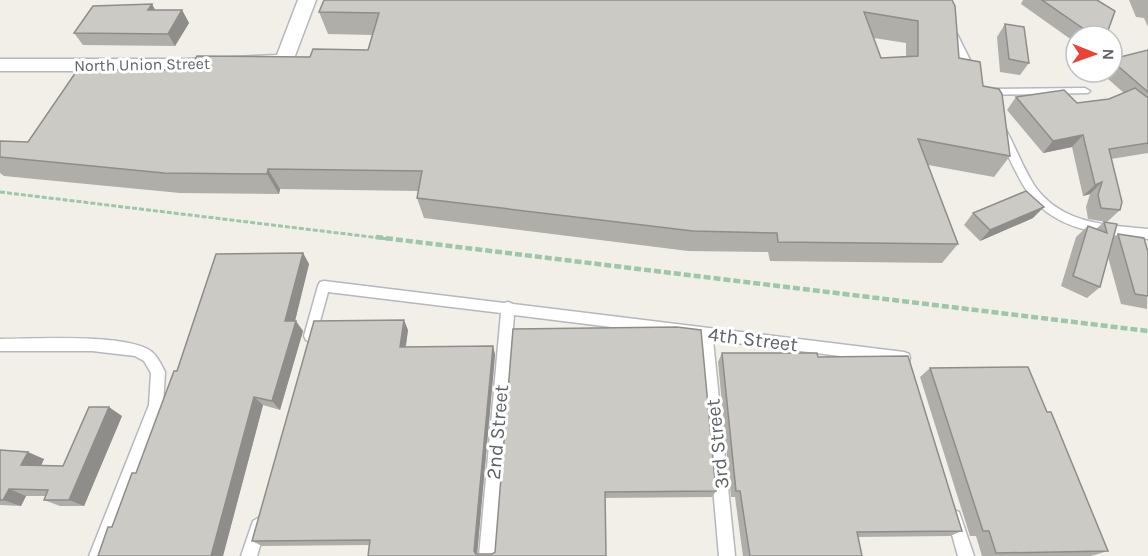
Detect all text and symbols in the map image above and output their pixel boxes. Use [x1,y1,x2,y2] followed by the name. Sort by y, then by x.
[1064,24,1124,84] north arrow
[1099,48,1118,60] text: N
[74,54,210,75] street label: North Union Street
[707,323,800,356] street label: 4th Street
[482,383,513,480] street label: 2nd Street
[701,397,734,490] street label: 3rd Street

